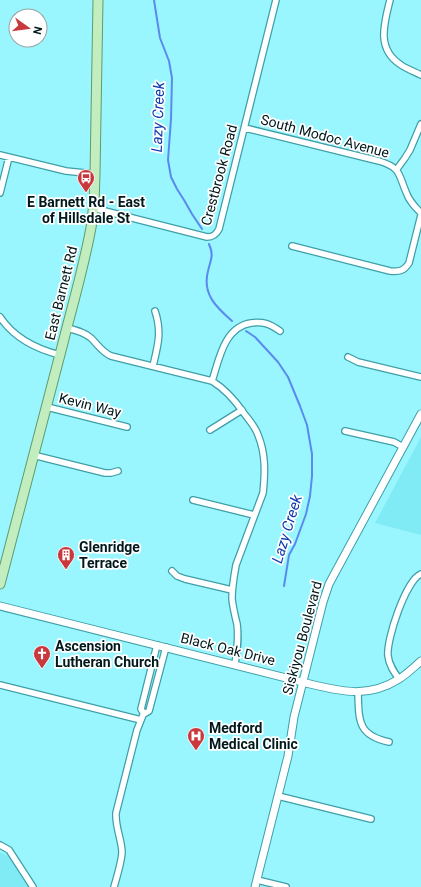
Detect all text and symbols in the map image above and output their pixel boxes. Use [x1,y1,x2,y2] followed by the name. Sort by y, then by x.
[8,8,48,48] north arrow
[30,25,44,36] text: N
[148,81,168,153] water label: Lazy Creek
[259,111,391,161] street label: South Modoc Avenue
[198,123,240,227] street label: Crestbrook Road
[76,168,96,193] bus stop icon: E Barnett Rd - East of Hillsdale St
[27,194,145,226] place label: E Barnett Rd - East of Hillsdale St
[42,244,80,342] street label: East Barnett Rd
[57,390,123,421] street label: Kevin Way
[268,492,306,565] water label: Lazy Creek
[79,539,140,571] place label: Glenridge Terrace
[56,545,76,570] building icon: Glenridge Terrace
[279,579,325,697] street label: Siskiyou Boulevard
[179,630,277,668] street label: Black Oak Drive
[55,638,159,670] place label: Ascension Lutheran Church
[32,644,52,669] church icon: Ascension Lutheran Church
[209,720,298,752] place label: Medford Medical Clinic
[186,726,206,751] hospital icon: Medford Medical Clinic

